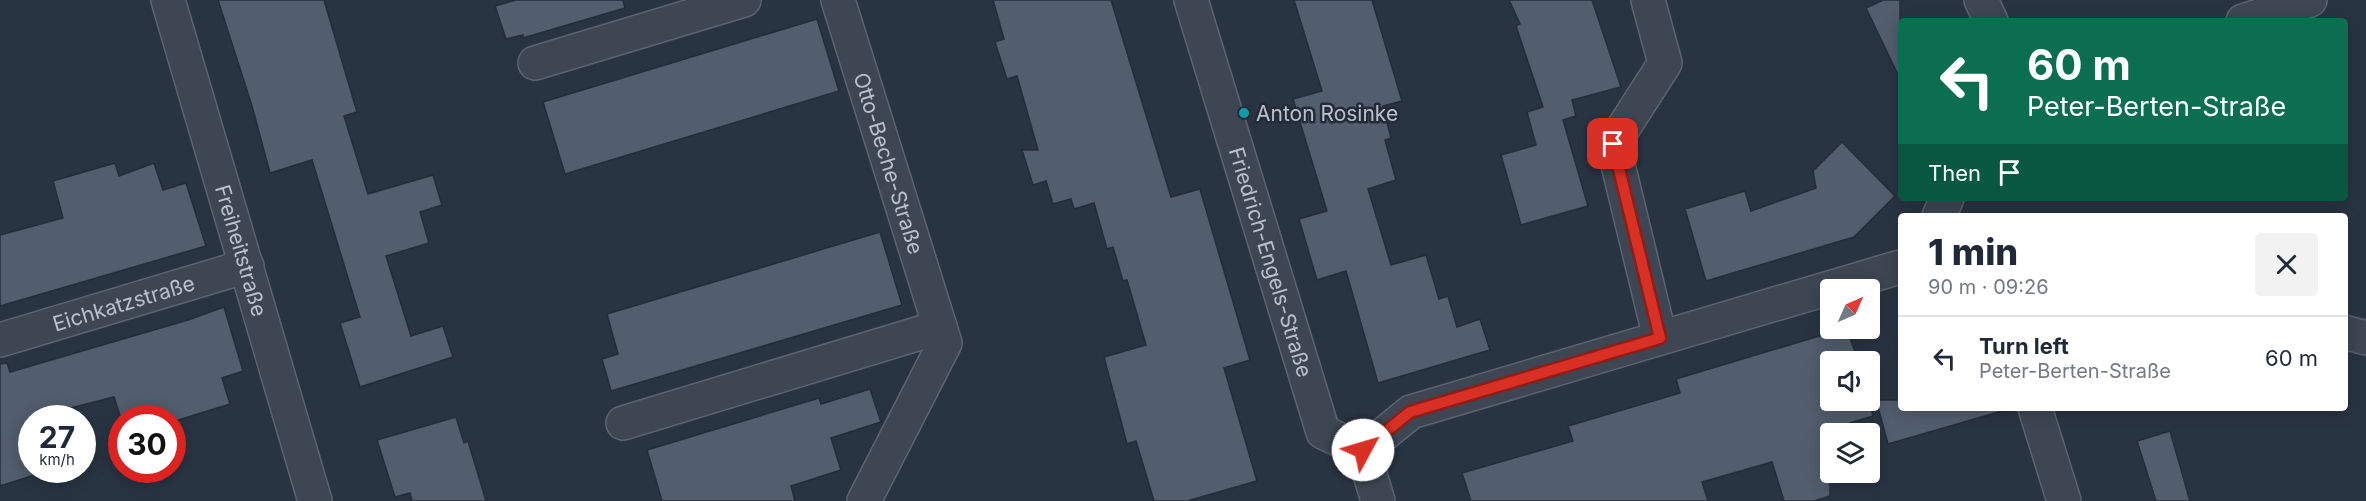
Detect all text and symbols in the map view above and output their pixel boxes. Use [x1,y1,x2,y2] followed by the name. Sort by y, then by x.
[2027,39,2131,90] text: 60 m
[1928,42,2006,120] icon: left
[849,69,929,257] street label: Otto-Beche-Straße
[2027,90,2286,123] text: Peter-Berten-Straße
[1256,101,1398,126] place label: Anton Rosinke
[1237,106,1251,120] marker: Anton Rosinke
[1587,118,1638,169] pin
[1596,127,1629,160] icon: arrive
[1224,144,1318,380] street label: Friedrich-Engels-Straße
[1993,156,2026,189] icon: arrive
[1928,160,1981,186] text: Then
[210,182,273,319] street label: Freiheitstraße
[1928,230,2018,274] text: 1 min
[2255,233,2318,296] button: close
[50,270,197,336] street label: Eichkatzstraße
[1928,275,2049,299] text: 90 m · 09:26
[1820,279,1880,339] north arrow
[1820,279,1880,483] map controls
[1979,333,2069,359] text: Turn left
[1928,342,1961,375] icon: left
[2265,345,2318,371] text: 60 m
[1820,351,1880,411] button: sound
[1979,359,2171,383] text: Peter-Berten-Straße
[108,405,186,483] speed limit sign: 30
[1331,418,1395,482] position arrow
[39,419,75,455] text: 27
[1820,423,1880,483] button: layers
[39,450,75,469] text: km/h

